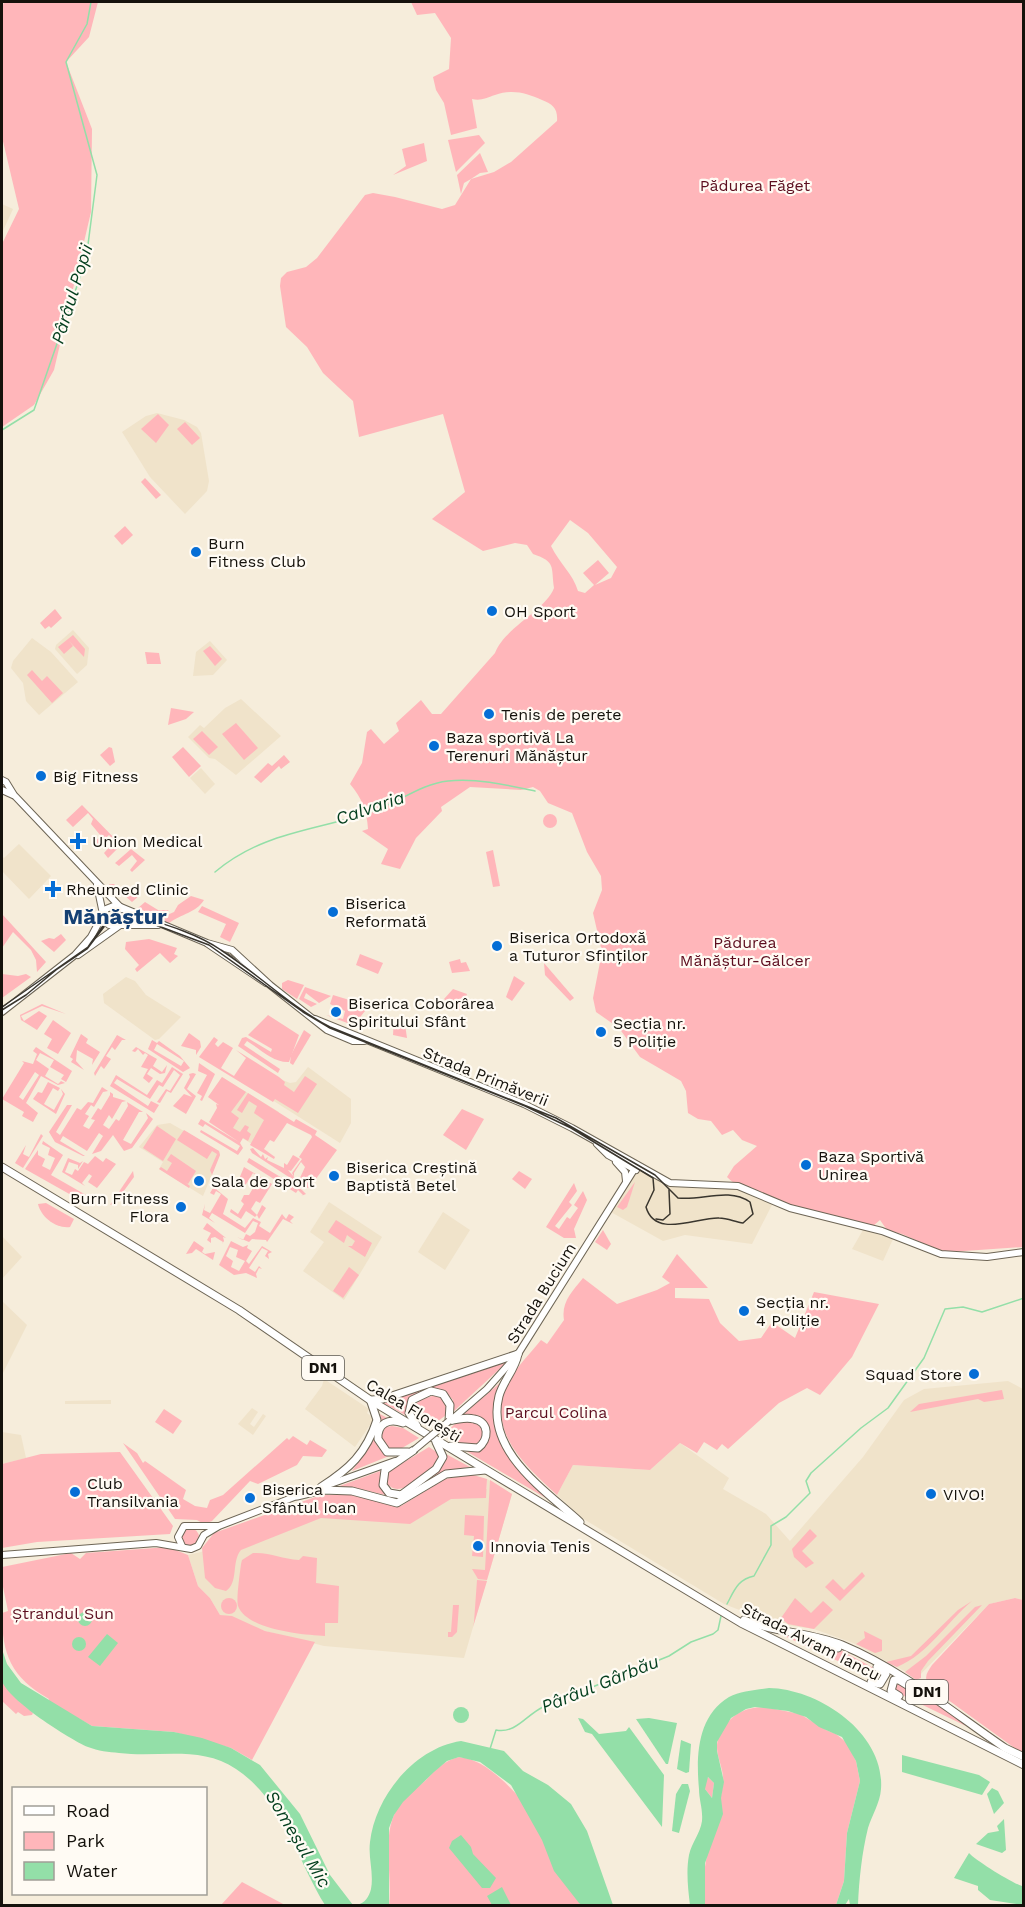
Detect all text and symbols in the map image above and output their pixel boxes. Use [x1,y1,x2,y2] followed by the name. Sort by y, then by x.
[700,176,811,195] park label: Pădurea Făget
[46,240,97,346] water label: Pârâul Popii
[208,534,306,571] place label: Burn Fitness Club
[189,545,203,559] marker: Burn Fitness Club
[504,602,576,621] place label: OH Sport
[485,604,499,618] marker: OH Sport
[501,705,621,724] place label: Tenis de perete
[482,707,496,721] marker: Tenis de perete
[446,728,588,765] place label: Baza sportivă La Terenuri Mănăștur
[427,739,441,753] marker: Baza sportivă La Terenuri Mănăștur
[53,767,138,786] place label: Big Fitness
[34,769,48,783] marker: Big Fitness
[333,786,407,829] water label: Calvaria
[69,832,87,850] marker: Union Medical
[92,832,202,851] place label: Union Medical
[44,880,62,898] marker: Rheumed Clinic
[66,880,189,899] place label: Rheumed Clinic
[345,894,426,931] place label: Biserica Reformată
[63,904,167,929] district label: Mănăștur
[326,905,340,919] marker: Biserica Reformată
[509,928,648,965] place label: Biserica Ortodoxă a Tuturor Sfinților
[680,933,811,970] park label: Pădurea Mănăștur-Gălcer
[490,939,504,953] marker: Biserica Ortodoxă a Tuturor Sfinților
[348,994,494,1031] place label: Biserica Coborârea Spiritului Sfânt
[329,1005,343,1019] marker: Biserica Coborârea Spiritului Sfânt
[613,1014,686,1051] place label: Secția nr. 5 Poliție
[594,1025,608,1039] marker: Secția nr. 5 Poliție
[420,1043,551,1110] street label: Strada Primăverii
[818,1147,924,1184] place label: Baza Sportivă Unirea
[346,1158,477,1195] place label: Biserica Creștină Baptistă Betel
[799,1158,813,1172] marker: Baza Sportivă Unirea
[327,1169,341,1183] marker: Biserica Creștină Baptistă Betel
[211,1172,315,1191] place label: Sala de sport
[192,1174,206,1188] marker: Sala de sport
[70,1189,169,1226] place label: Burn Fitness Flora
[174,1200,188,1214] marker: Burn Fitness Flora
[503,1239,580,1347] street label: Strada Bucium
[756,1293,829,1330] place label: Secția nr. 4 Poliție
[737,1304,751,1318] marker: Secția nr. 4 Poliție
[302,1356,344,1380] road number: DN1
[865,1365,962,1384] place label: Squad Store
[967,1367,981,1381] marker: Squad Store
[363,1375,465,1446] street label: Calea Florești
[505,1403,607,1422] park label: Parcul Colina
[87,1474,178,1511] place label: Club Transilvania
[262,1480,356,1517] place label: Biserica Sfântul Ioan
[68,1485,82,1499] marker: Club Transilvania
[943,1485,985,1504] place label: VIVO!
[924,1487,938,1501] marker: VIVO!
[243,1491,257,1505] marker: Biserica Sfântul Ioan
[490,1537,590,1556] place label: Innovia Tenis
[471,1539,485,1553] marker: Innovia Tenis
[738,1598,883,1685] street label: Strada Avram Iancu
[12,1604,114,1623] park label: Ștrandul Sun
[538,1650,662,1717] water label: Pârâul Gârbău
[906,1680,948,1704] road number: DN1
[261,1786,336,1891] water label: Someșul Mic
[12,1787,207,1895] legend
[66,1800,110,1821] text: Road
[66,1830,105,1851] text: Park
[66,1860,118,1881] text: Water

